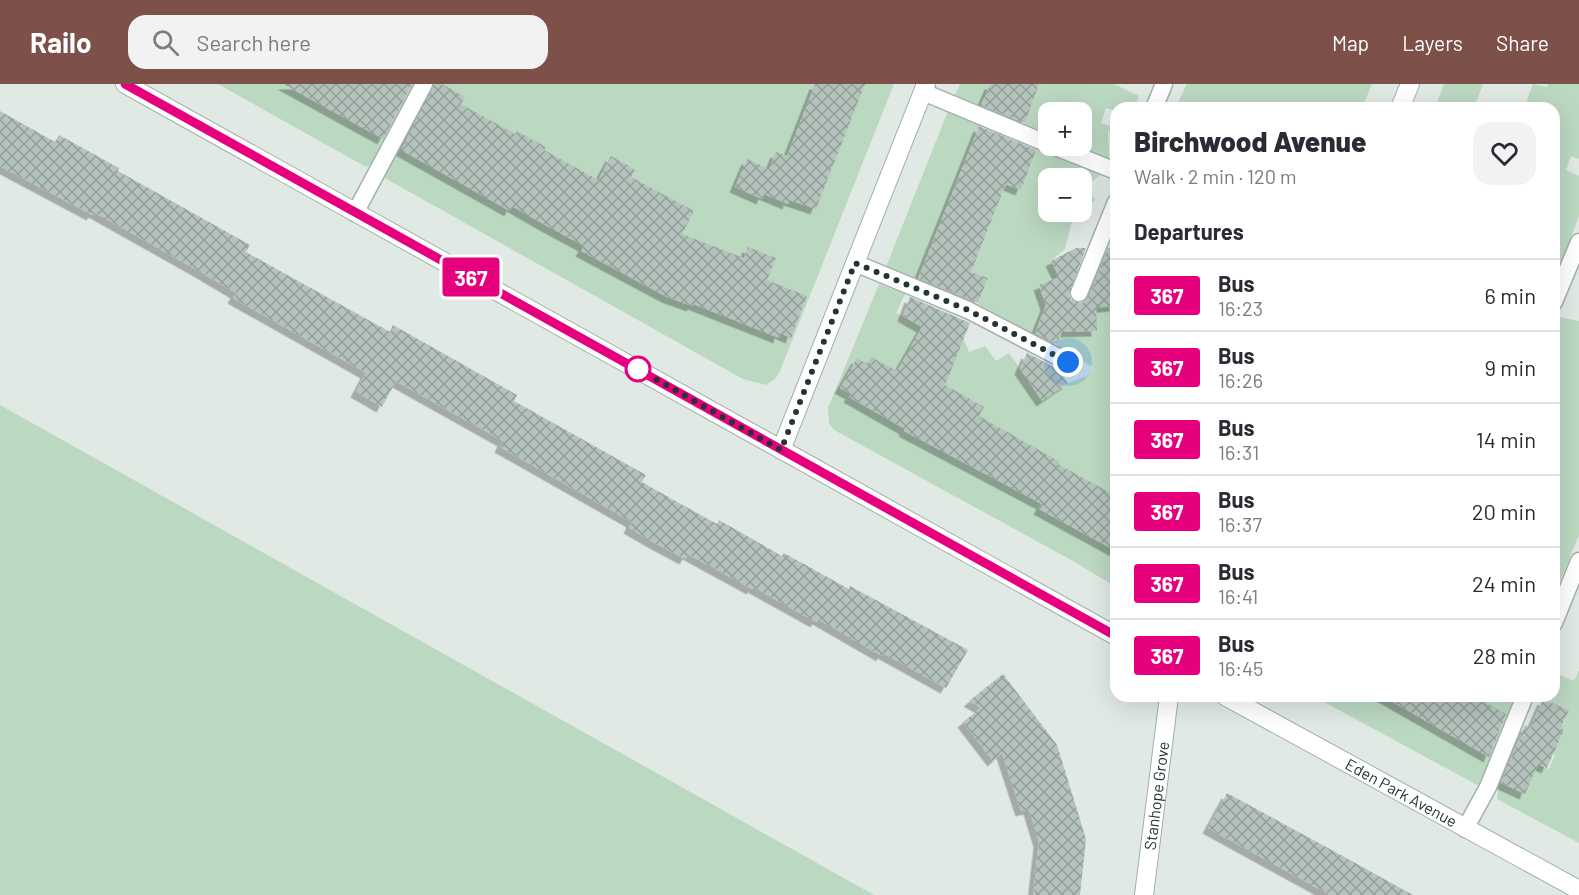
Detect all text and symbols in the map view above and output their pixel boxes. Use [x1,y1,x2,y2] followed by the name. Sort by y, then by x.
[128,15,548,69] search box
[30,25,92,59] text: Railo
[149,26,182,59] icon: search
[197,29,311,55] text: Search here
[1332,30,1369,55] text: Map
[1402,30,1463,55] text: Layers
[1496,30,1549,55] text: Share
[1038,102,1092,222] map controls
[1038,102,1092,156] button: +
[1473,122,1536,185] button: heart
[1134,124,1366,158] text: Birchwood Avenue
[1134,164,1297,188] text: Walk · 2 min · 120 m
[1038,168,1092,222] button: −
[1134,218,1244,244] text: Departures
[436,258,506,296] line badge: 367
[454,265,488,290] text: 367
[1218,270,1255,296] text: Bus
[1485,282,1536,308] text: 6 min
[1150,283,1184,308] text: 367
[1218,296,1263,320] text: 16:23
[1218,342,1255,368] text: Bus
[1053,347,1083,377] your location
[1484,354,1536,380] text: 9 min
[1150,355,1184,380] text: 367
[625,356,651,382] unlabelled marker
[1218,368,1263,392] text: 16:26
[1218,414,1255,440] text: Bus
[1476,426,1536,452] text: 14 min
[1150,427,1184,452] text: 367
[1218,440,1259,464] text: 16:31
[1218,486,1255,512] text: Bus
[1472,498,1536,524] text: 20 min
[1150,499,1184,524] text: 367
[1218,512,1262,536] text: 16:37
[1218,558,1255,584] text: Bus
[1472,570,1536,596] text: 24 min
[1150,571,1184,596] text: 367
[1218,584,1258,608] text: 16:41
[1218,630,1255,656] text: Bus
[1473,642,1536,668] text: 28 min
[1150,643,1184,668] text: 367
[1218,656,1263,680] text: 16:45
[1140,740,1172,851] street label: Stanhope Grove
[1342,754,1461,830] street label: Eden Park Avenue

